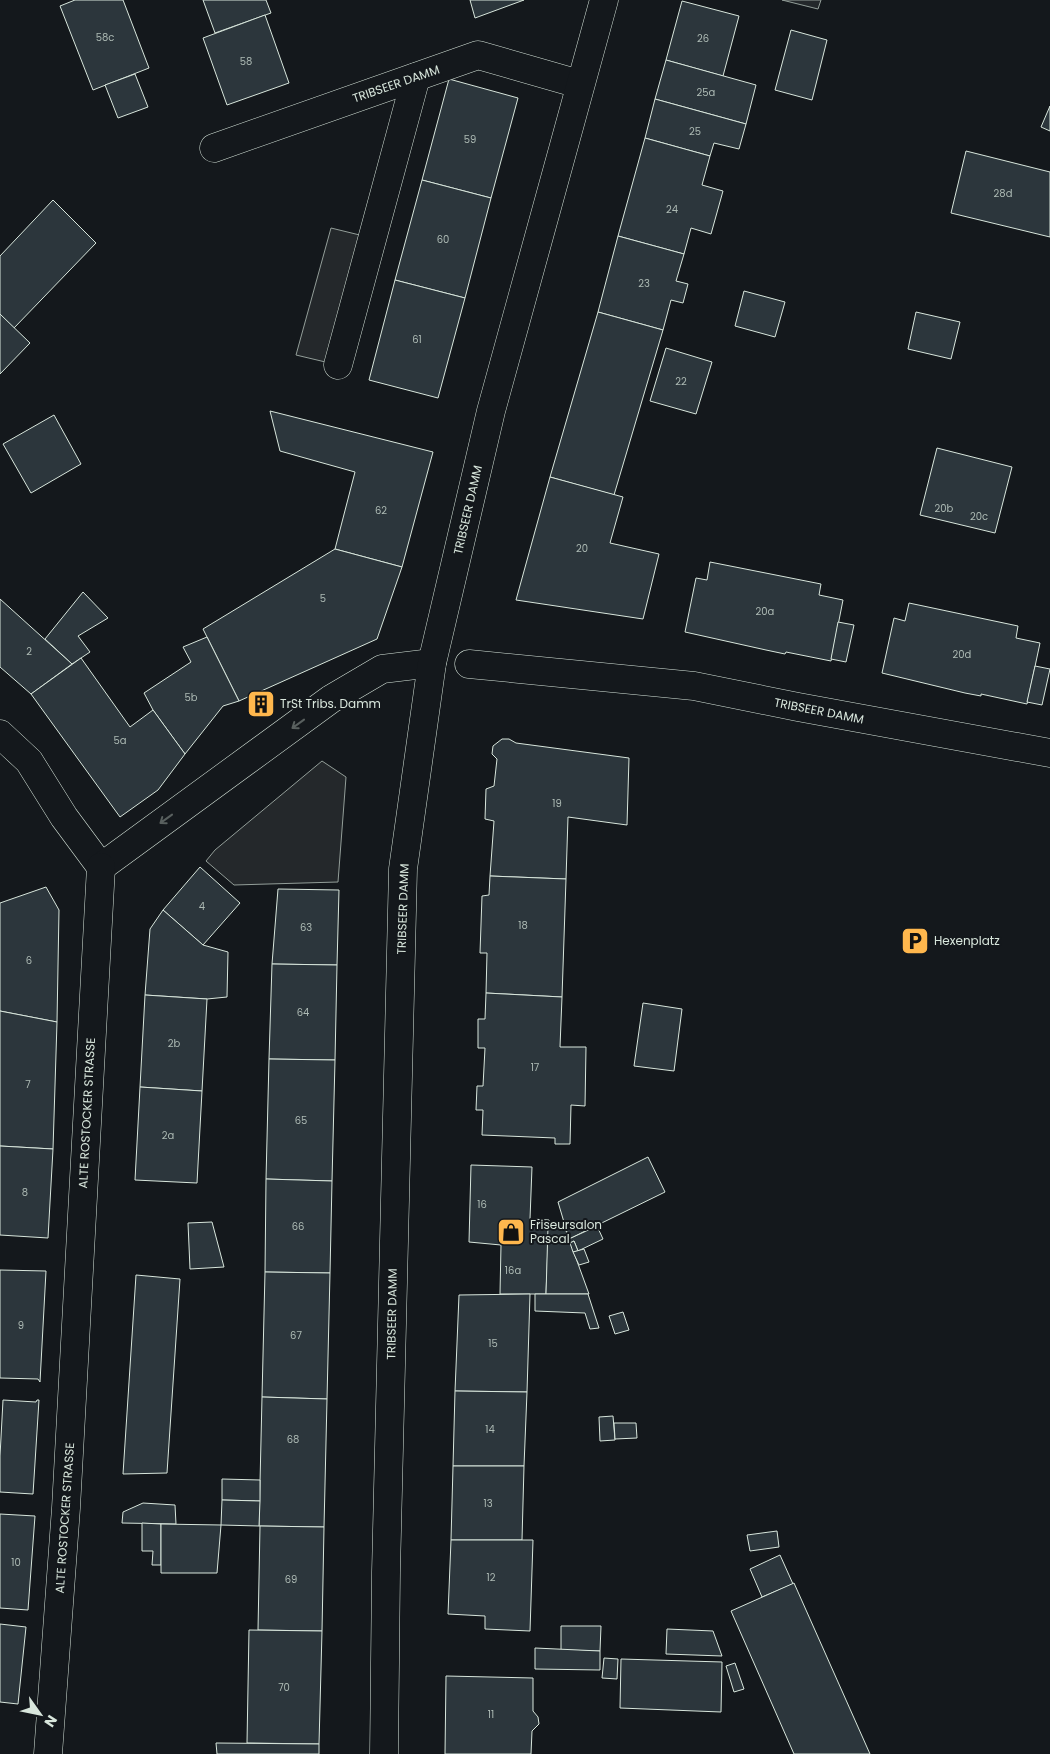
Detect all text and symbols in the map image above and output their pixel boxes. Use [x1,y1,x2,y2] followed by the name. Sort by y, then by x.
[96,30,114,45] house number: 58c
[697,31,709,46] house number: 26
[240,54,252,69] house number: 58
[350,61,442,106] street label: TRIBSEER DAMM
[697,85,715,100] house number: 25a
[689,124,701,139] house number: 25
[464,132,476,147] house number: 59
[994,186,1012,201] house number: 28d
[666,202,678,217] house number: 24
[437,232,449,247] house number: 60
[638,276,650,291] house number: 23
[412,332,422,347] house number: 61
[675,374,687,389] house number: 22
[449,464,486,556] street label: TRIBSEER DAMM
[935,501,954,516] house number: 20b
[375,503,387,518] house number: 62
[970,509,988,524] house number: 20c
[576,541,588,556] house number: 20
[320,591,326,606] house number: 5
[756,604,774,619] house number: 20a
[26,644,32,659] house number: 2
[953,647,971,662] house number: 20d
[246,689,276,719] building icon: TrSt Tribs. Damm
[184,690,198,705] house number: 5b
[773,693,865,728] street label: TRIBSEER DAMM
[280,695,381,712] place label: TrSt Tribs. Damm
[291,719,305,729] one-way arrow
[113,733,127,748] house number: 5a
[552,796,562,811] house number: 19
[160,814,173,825] one-way arrow
[392,863,413,955] street label: TRIBSEER DAMM
[199,899,205,914] house number: 4
[518,918,528,933] house number: 18
[300,920,312,935] house number: 63
[900,926,930,956] parking icon: Hexenplatz
[934,932,1000,949] place label: Hexenplatz
[26,953,32,968] house number: 6
[297,1005,309,1020] house number: 64
[168,1036,180,1051] house number: 2b
[74,1037,99,1189] street label: ALTE ROSTOCKER STRASSE
[531,1060,540,1075] house number: 17
[25,1077,31,1092] house number: 7
[295,1113,307,1128] house number: 65
[162,1128,174,1143] house number: 2a
[22,1185,28,1200] house number: 8
[477,1197,487,1212] house number: 16
[530,1216,602,1247] place label: Friseursalon Pascal
[496,1217,526,1247] shop icon: Friseursalon Pascal
[292,1219,304,1234] house number: 66
[505,1263,521,1278] house number: 16a
[382,1268,401,1360] street label: TRIBSEER DAMM
[18,1318,24,1333] house number: 9
[290,1328,302,1343] house number: 67
[488,1336,498,1351] house number: 15
[485,1422,495,1437] house number: 14
[287,1432,299,1447] house number: 68
[51,1442,78,1594] street label: ALTE ROSTOCKER STRASSE
[483,1496,493,1511] house number: 13
[11,1555,21,1570] house number: 10
[487,1570,496,1585] house number: 12
[285,1572,297,1587] house number: 69
[278,1680,290,1695] house number: 70
[15,1689,65,1739] north arrow
[488,1707,494,1722] house number: 11
[40,1711,62,1731] text: N

